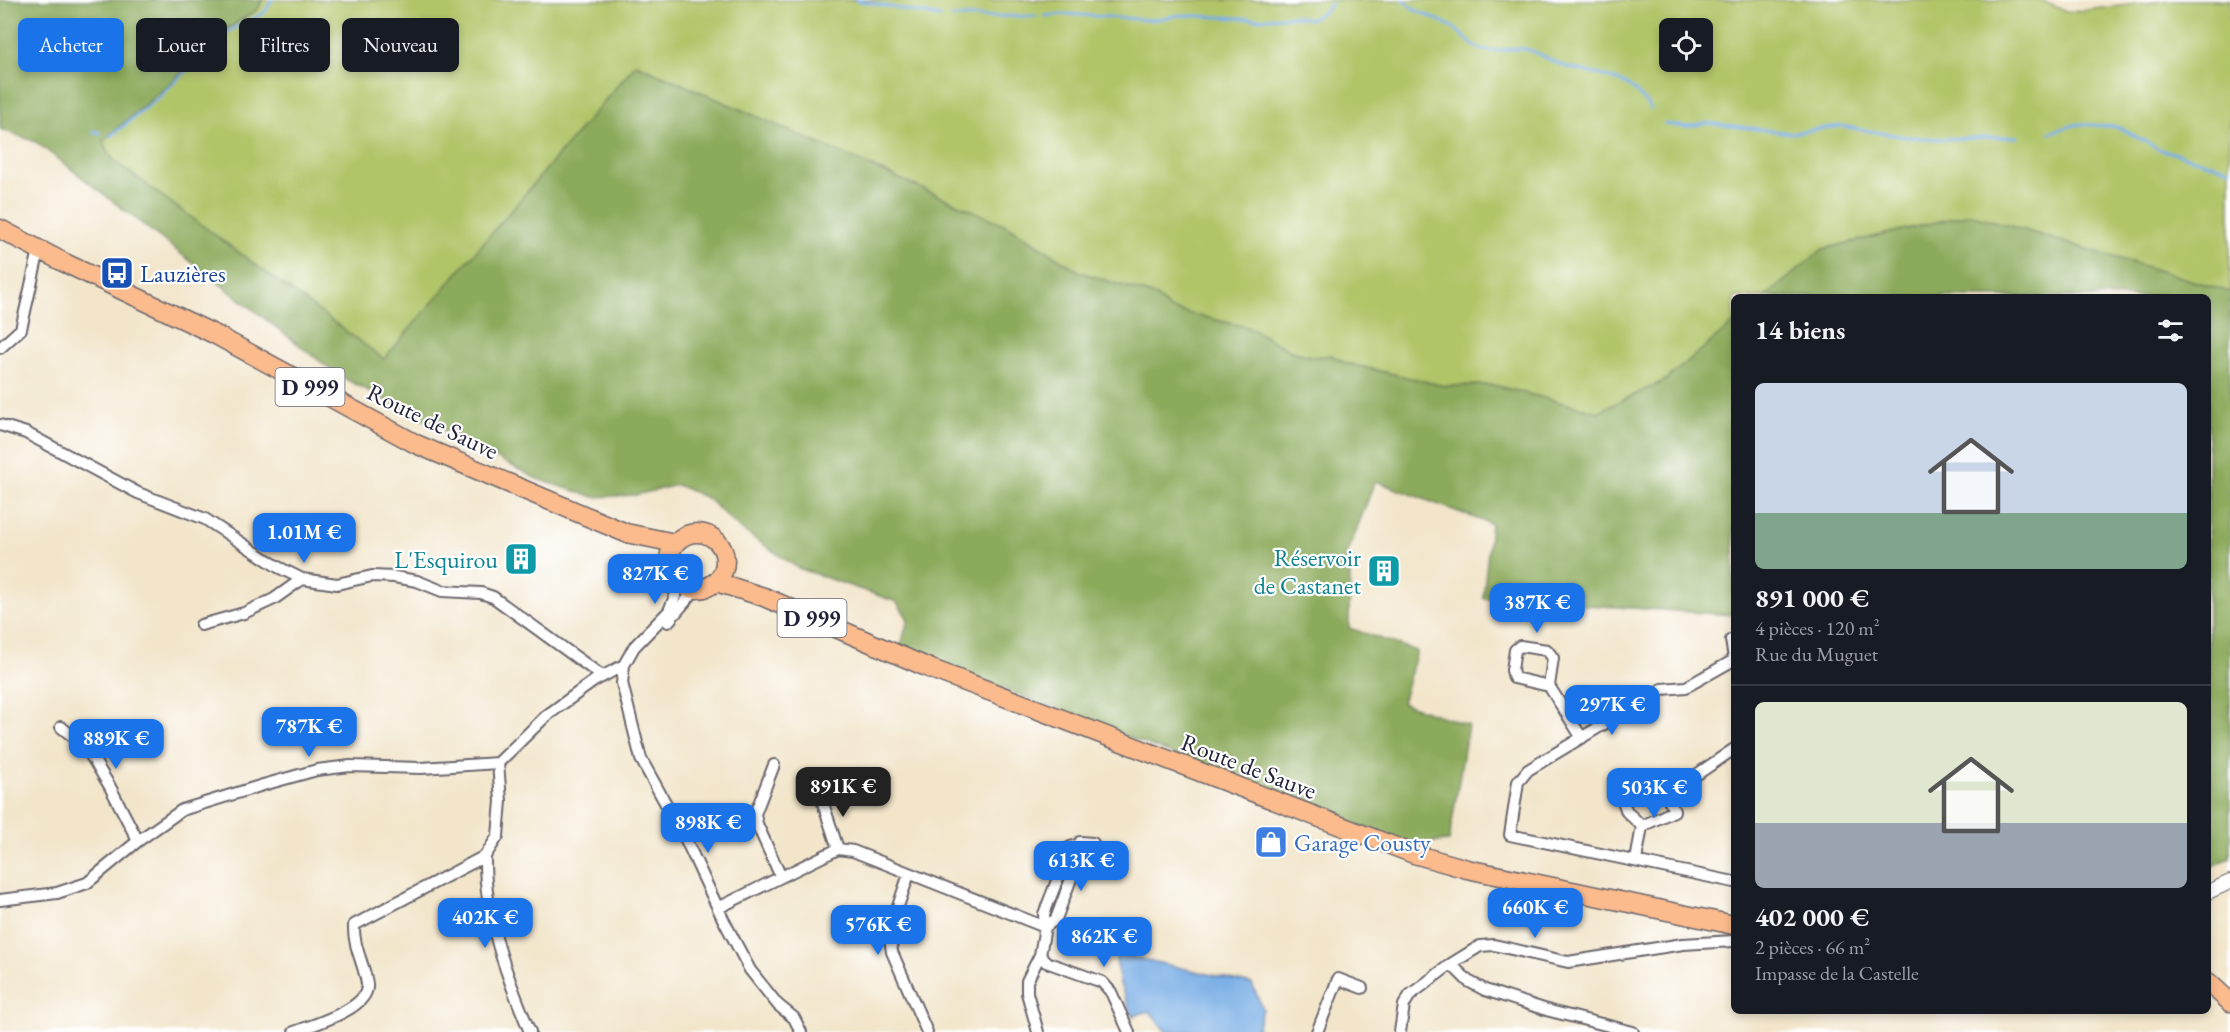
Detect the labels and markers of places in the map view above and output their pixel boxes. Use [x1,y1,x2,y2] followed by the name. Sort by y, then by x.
[99,255,135,291] bus stop icon: Lauzières
[140,258,226,289] place label: Lauzières
[249,513,359,564] pin: 1.01M €
[503,541,539,577] building icon: L'Esquirou
[1254,542,1361,601] place label: Réservoir de Castanet
[394,544,498,575] place label: L'Esquirou
[1366,553,1402,589] building icon: Réservoir de Castanet
[606,554,704,605] pin: 827K €
[1488,583,1586,634] pin: 387K €
[1563,685,1661,736] pin: 297K €
[260,707,358,758] pin: 787K €
[67,719,165,770] pin: 889K €
[794,767,892,818] pin: 891K €
[1605,768,1703,819] pin: 503K €
[659,803,757,854] pin: 898K €
[1253,824,1289,860] shop icon: Garage Cousty
[1294,827,1431,858] place label: Garage Cousty
[1032,841,1130,892] pin: 613K €
[1486,888,1584,939] pin: 660K €
[436,898,534,949] pin: 402K €
[829,905,927,956] pin: 576K €
[1055,917,1153,968] pin: 862K €

